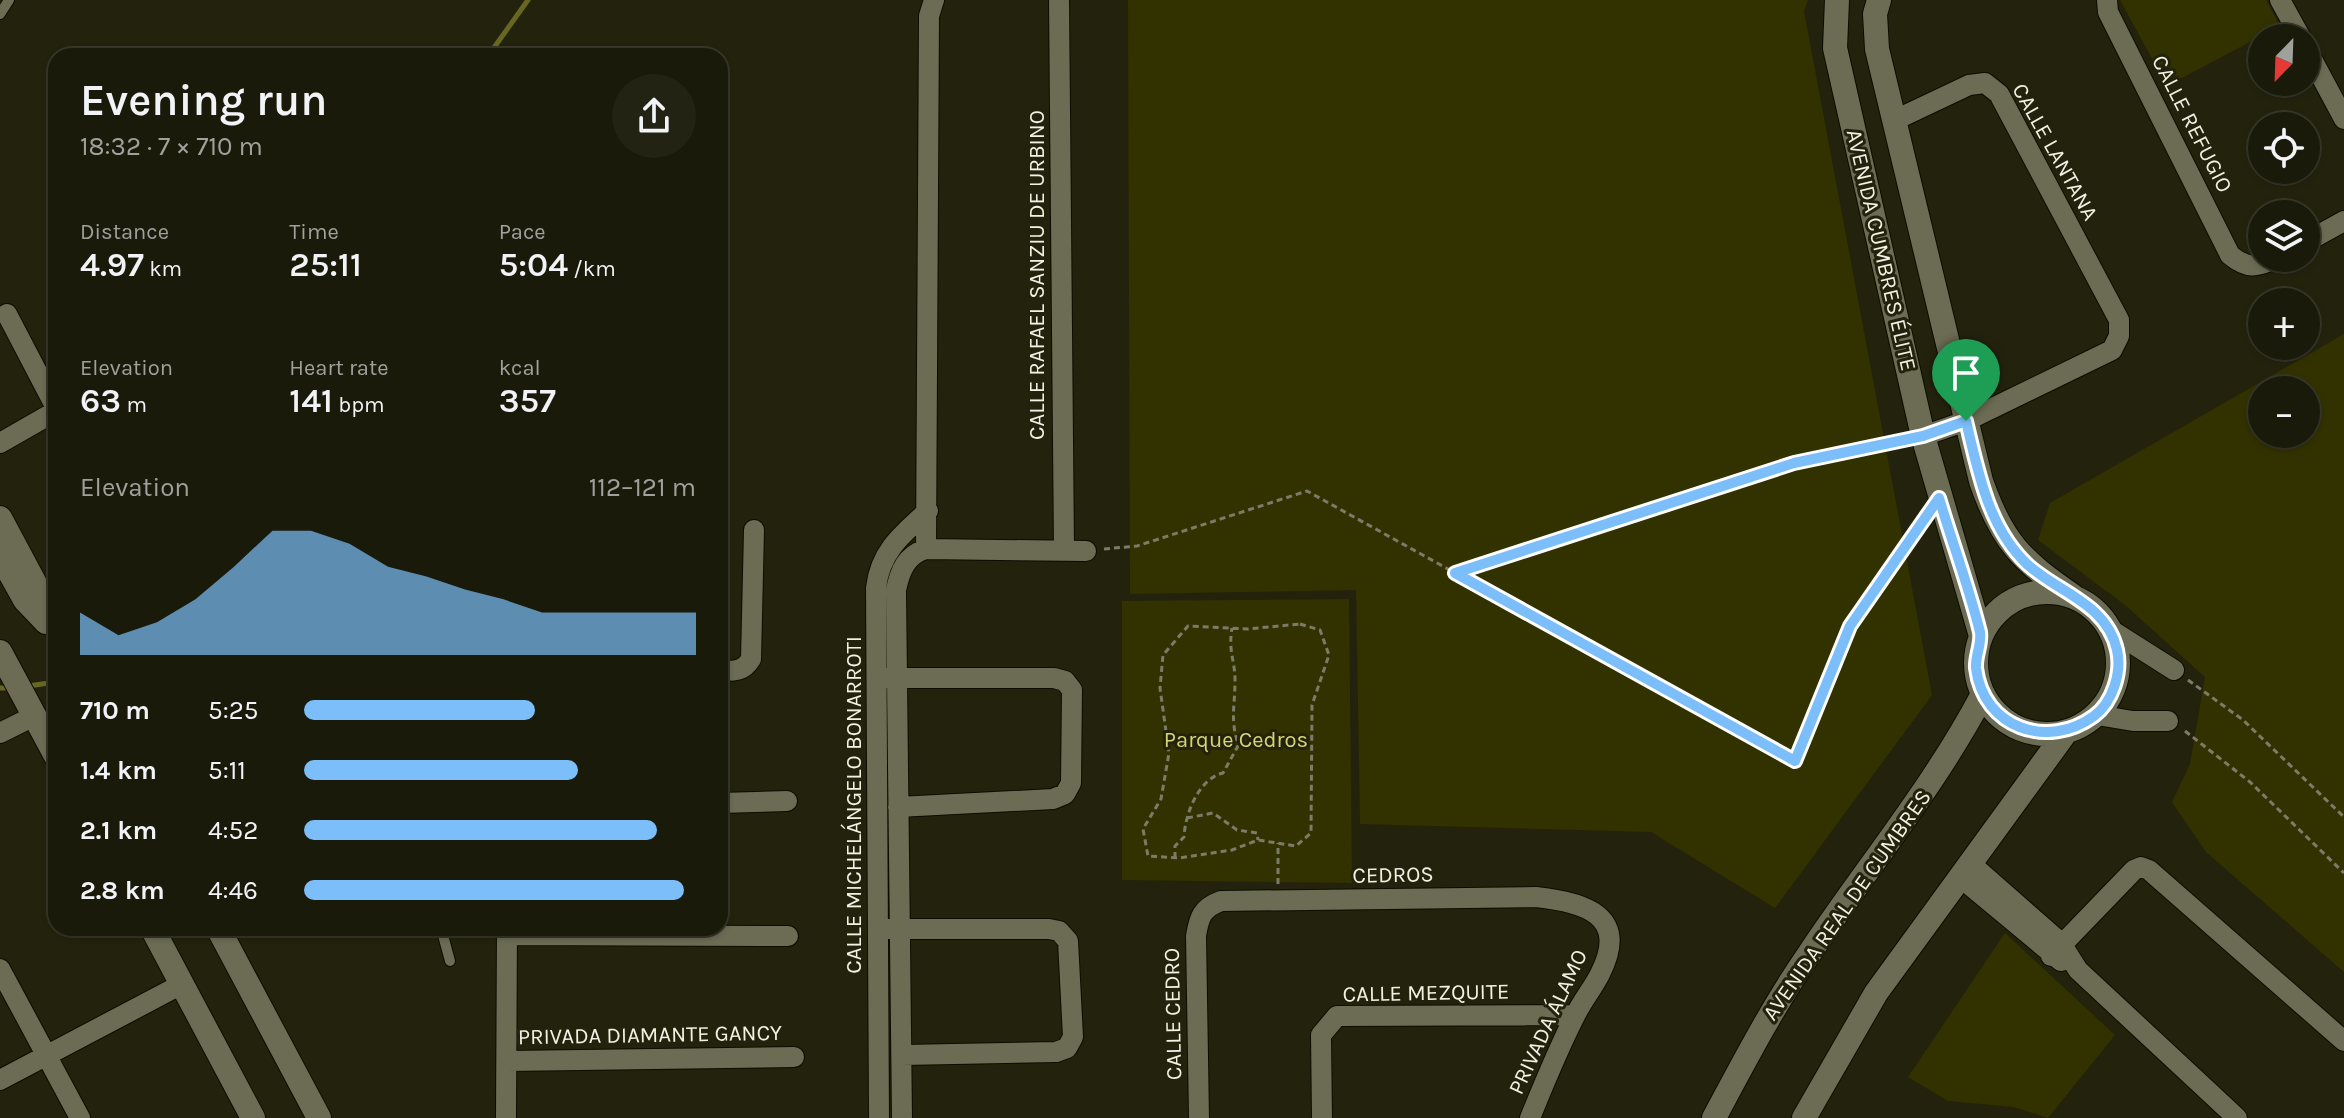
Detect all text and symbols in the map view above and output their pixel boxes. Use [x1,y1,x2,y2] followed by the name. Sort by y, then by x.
[2248,24,2320,96] north arrow
[2248,24,2320,448] map controls
[2146,51,2238,197] street label: CALLE REFUGIO
[612,74,696,158] button: share
[80,75,327,126] text: Evening run
[2007,79,2104,225] street label: CALLE LANTANA
[1024,110,1050,440] street label: CALLE RAFAEL SANZIU DE URBINO
[2248,112,2320,184] button: locate
[1841,126,1922,373] street label: AVENIDA CUMBRES ÉLITE
[80,131,263,162] text: 18:32 · 7 × 710 m
[2248,200,2320,272] button: layers
[80,219,169,245] text: Distance
[289,219,339,245] text: Time
[499,219,546,245] text: Pace
[80,245,144,285] text: 4.97
[289,245,362,285] text: 25:11
[499,245,568,285] text: 5:04
[144,256,182,282] text: km
[568,256,616,282] text: /km
[2248,288,2320,360] button: +
[1932,339,2000,421] pin
[1944,351,1988,395] icon: arrive
[80,355,173,381] text: Elevation
[289,355,389,381] text: Heart rate
[499,355,541,381] text: kcal
[2248,376,2320,448] button: −
[80,381,121,421] text: 63
[289,381,333,421] text: 141
[499,381,556,421] text: 357
[121,392,147,418] text: m
[333,392,385,418] text: bpm
[80,472,190,503] text: Elevation
[589,472,696,503] text: 112–121 m
[840,636,867,974] street label: CALLE MICHELÁNGELO BONARROTI
[80,695,150,726] text: 710 m
[208,695,258,726] text: 5:25
[1164,727,1308,753] park label: Parque Cedros
[80,755,157,786] text: 1.4 km
[208,755,246,786] text: 5:11
[1757,785,1937,1025] street label: AVENIDA REAL DE CUMBRES
[80,815,157,846] text: 2.1 km
[208,815,258,846] text: 4:52
[1352,861,1434,889] street label: CEDROS
[80,875,165,906] text: 2.8 km
[208,875,258,906] text: 4:46
[1502,945,1593,1099] street label: PRIVADA ÁLAMO
[1159,948,1187,1080] street label: CALLE CEDRO
[1343,979,1509,1007] street label: CALLE MEZQUITE
[518,1020,782,1050] street label: PRIVADA DIAMANTE GANCY

